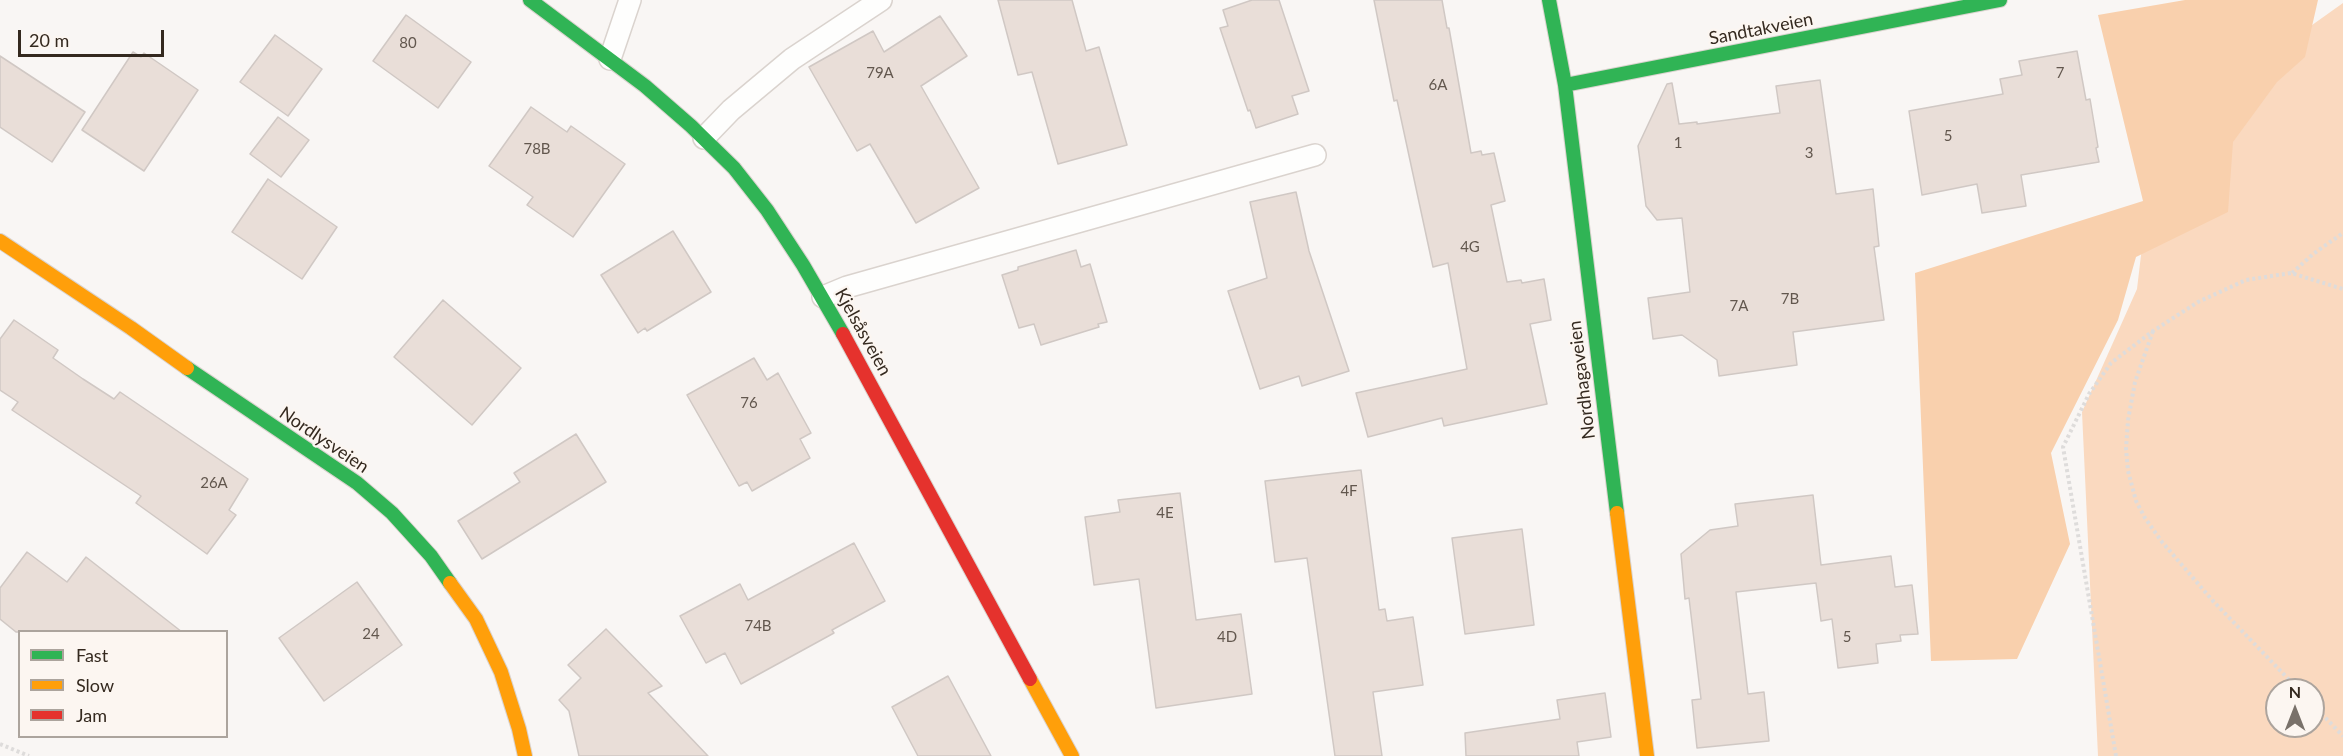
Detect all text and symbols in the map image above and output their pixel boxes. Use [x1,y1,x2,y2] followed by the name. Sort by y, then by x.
[1707,8,1815,50] street label: Sandtakveien
[21,18,166,56] scale bar
[29,29,69,51] text: 20 m
[399,34,417,52] house number: 80
[866,64,894,82] house number: 79A
[2056,64,2064,82] house number: 7
[1429,76,1447,94] house number: 6A
[1944,127,1952,145] house number: 5
[1674,134,1682,152] house number: 1
[523,140,551,158] house number: 78B
[1805,144,1813,162] house number: 3
[1460,238,1480,256] house number: 4G
[830,284,896,380] street label: Kjelsåsveien
[1781,290,1799,308] house number: 7B
[1730,297,1748,315] house number: 7A
[1564,319,1600,441] street label: Nordhagaveien
[740,394,758,412] house number: 76
[275,402,373,478] street label: Nordlysveien
[200,474,228,492] house number: 26A
[1340,482,1358,500] house number: 4F
[1156,504,1174,522] house number: 4E
[744,617,772,635] house number: 74B
[362,625,380,643] house number: 24
[1217,628,1237,646] house number: 4D
[1843,628,1851,646] house number: 5
[18,630,228,738] legend
[76,644,108,666] text: Fast
[76,674,114,696] text: Slow
[2265,678,2325,738] north arrow
[2289,682,2301,701] text: N
[76,704,107,726] text: Jam

